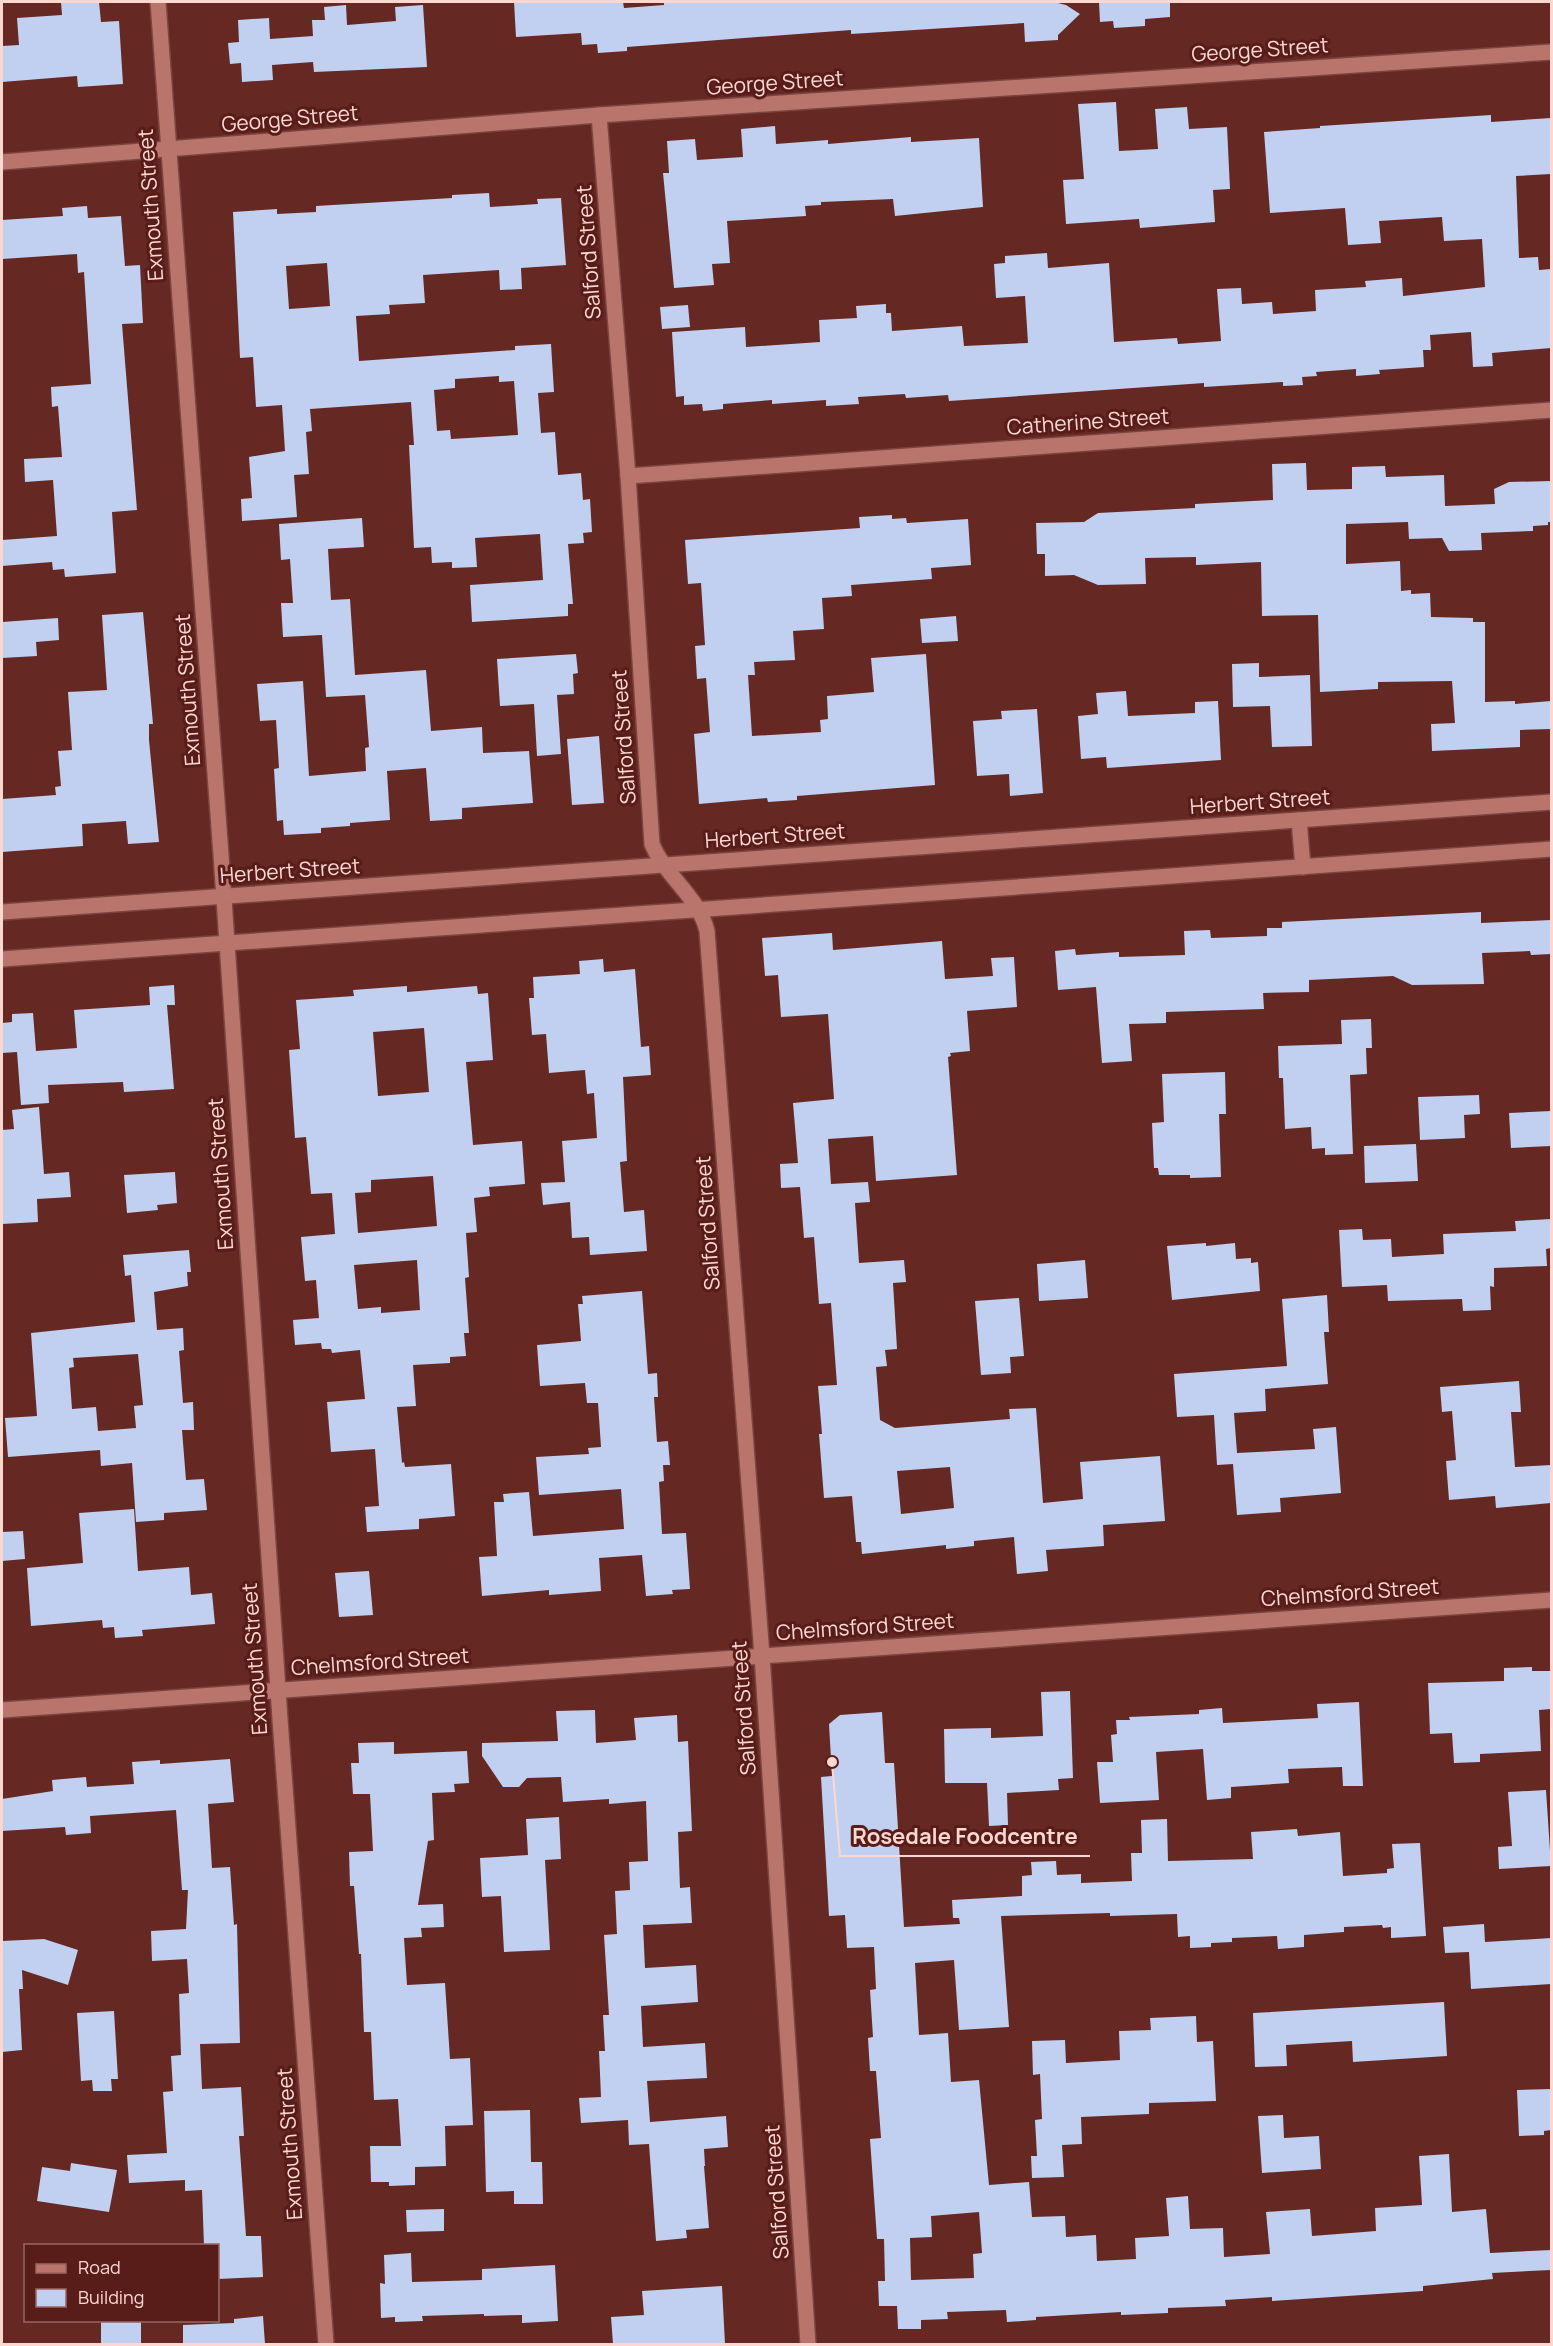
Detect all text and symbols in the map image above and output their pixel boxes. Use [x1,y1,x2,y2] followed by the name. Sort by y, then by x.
[1191,30,1329,68] street label: George Street
[706,63,844,101] street label: George Street
[220,98,359,138] street label: George Street
[131,128,169,282] street label: Exmouth Street
[569,184,607,320] street label: Salford Street
[1006,401,1170,441] street label: Catherine Street
[168,613,206,767] street label: Exmouth Street
[604,669,642,805] street label: Salford Street
[1189,782,1331,820] street label: Herbert Street
[704,816,846,854] street label: Herbert Street
[219,851,361,889] street label: Herbert Street
[201,1097,239,1251] street label: Exmouth Street
[688,1155,726,1291] street label: Salford Street
[1260,1572,1440,1612] street label: Chelmsford Street
[235,1582,273,1736] street label: Exmouth Street
[775,1606,955,1646] street label: Chelmsford Street
[724,1640,762,1776] street label: Salford Street
[290,1641,470,1681] street label: Chelmsford Street
[840,1816,1090,1856] callout: Rosedale Foodcentre
[852,1821,1078,1851] text: Rosedale Foodcentre
[270,2067,308,2221] street label: Exmouth Street
[757,2124,795,2260] street label: Salford Street
[24,2244,219,2322] legend
[78,2255,121,2279] text: Road
[78,2285,144,2309] text: Building

